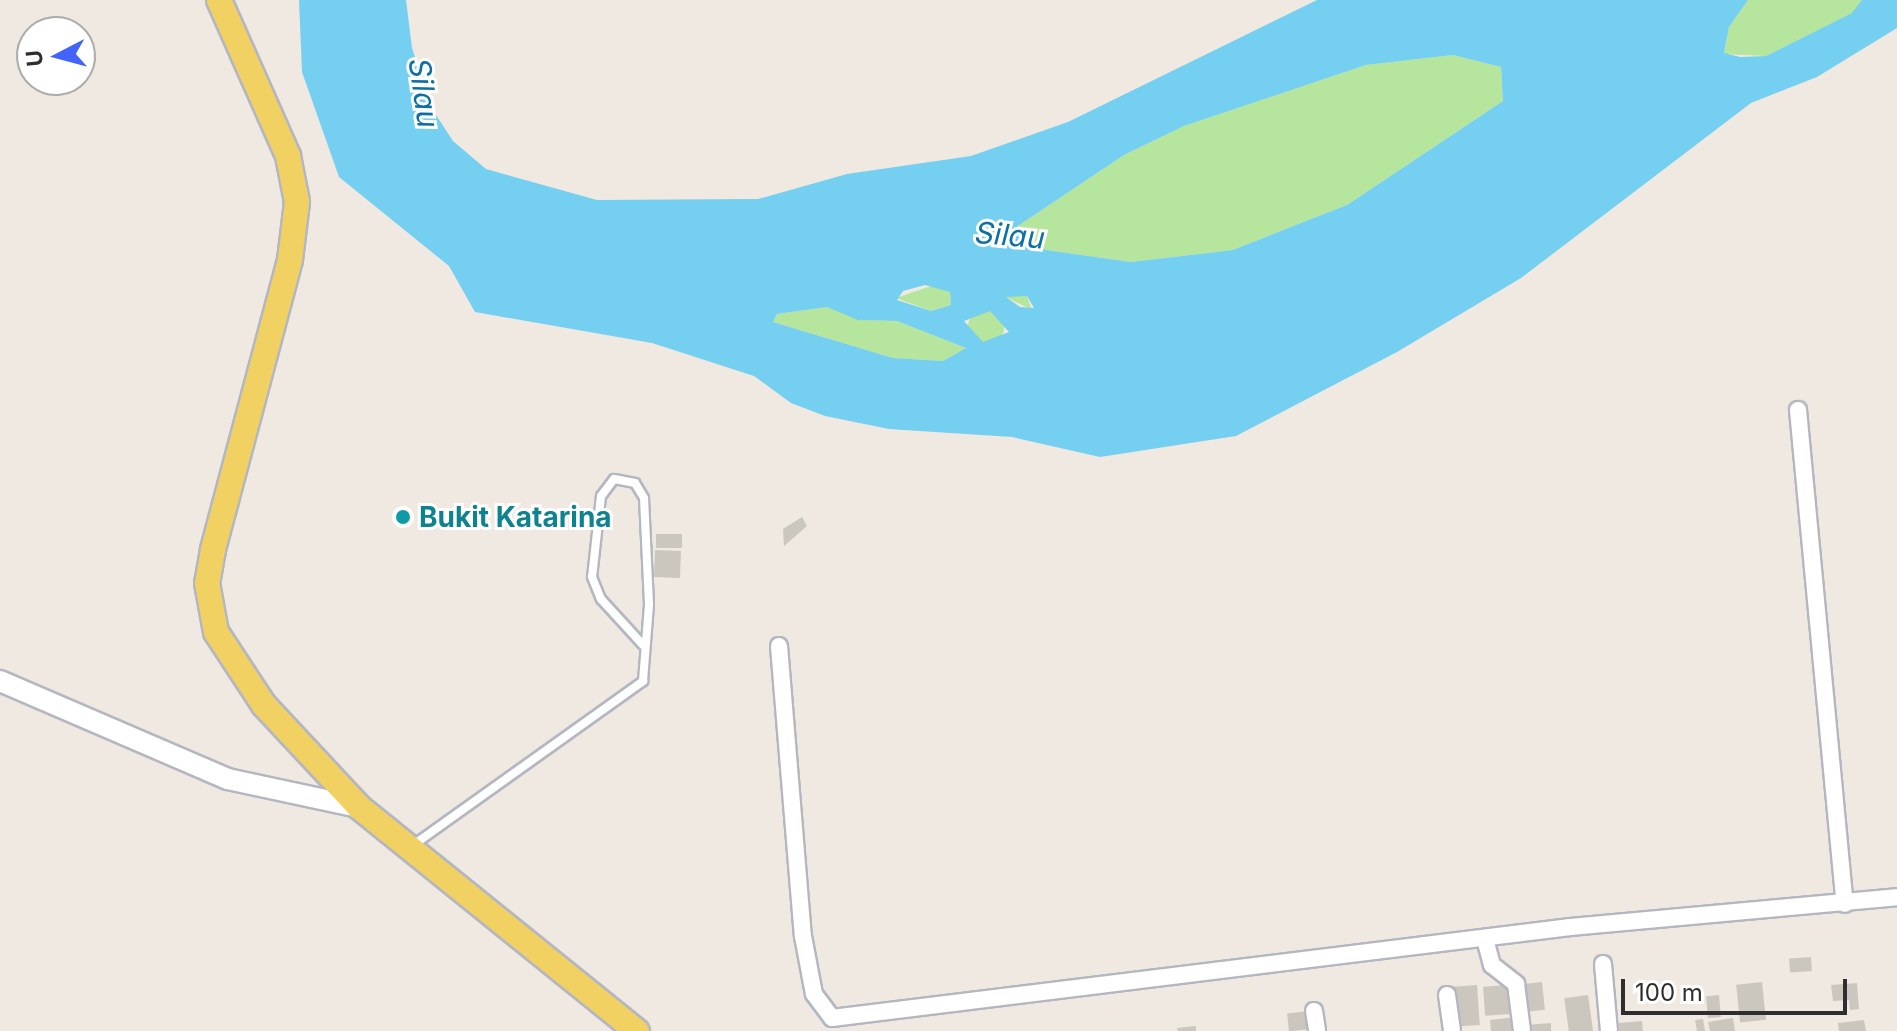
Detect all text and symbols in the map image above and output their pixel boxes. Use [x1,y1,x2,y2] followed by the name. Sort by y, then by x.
[16,16,96,96] north arrow
[20,49,48,68] text: U
[401,56,447,130] water label: Silau
[974,214,1046,256] water label: Silau
[419,500,612,534] place label: Bukit Katarina
[394,508,412,526] marker: Bukit Katarina
[1625,963,1851,1013] scale bar
[1635,978,1703,1007] text: 100 m

